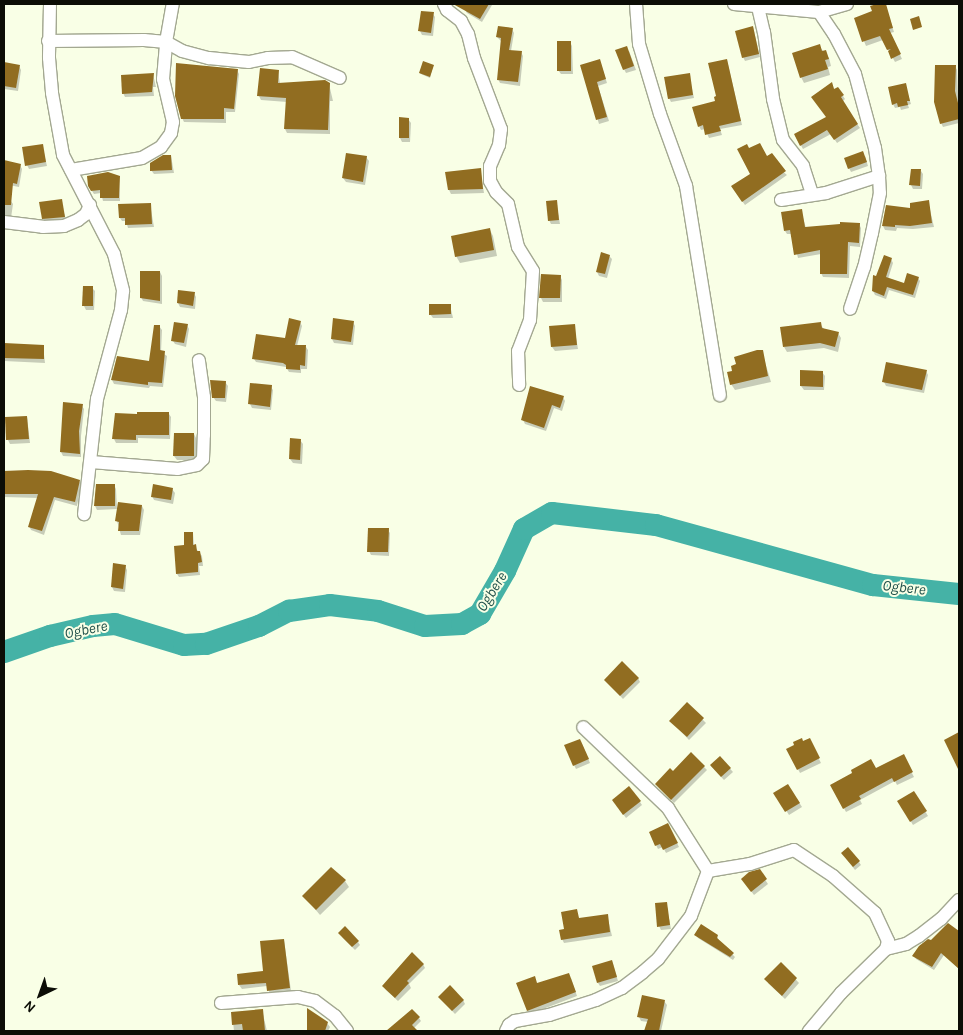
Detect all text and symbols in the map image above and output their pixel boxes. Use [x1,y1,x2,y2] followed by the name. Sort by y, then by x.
[473,569,511,615] water label: Ogbere
[882,577,926,599] water label: Ogbere
[63,617,109,643] water label: Ogbere
[15,970,65,1020] north arrow
[20,997,39,1016] text: N

